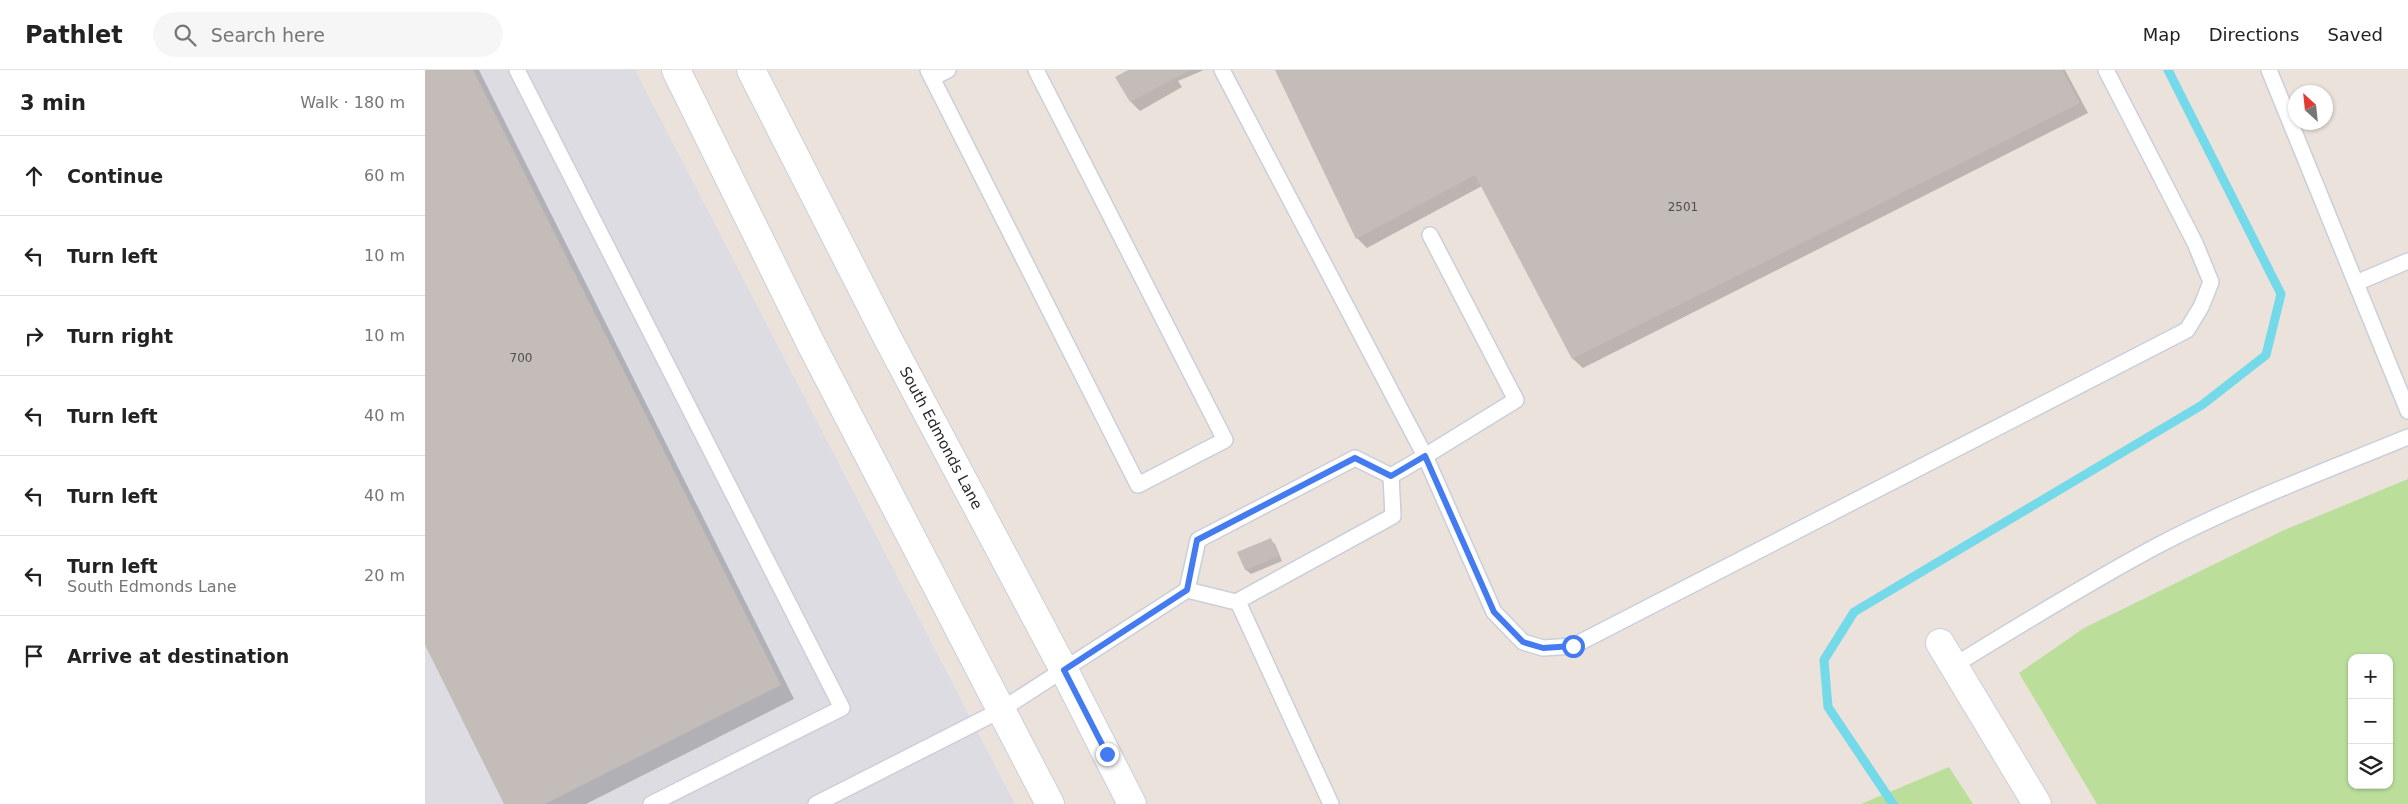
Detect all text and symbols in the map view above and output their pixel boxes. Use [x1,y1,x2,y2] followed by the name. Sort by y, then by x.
[153,12,503,57] search box
[25,21,123,49] text: Pathlet
[171,21,199,49] icon: search
[211,24,325,46] text: Search here
[2143,24,2181,45] text: Map
[2209,24,2299,45] text: Directions
[2327,24,2383,45] text: Saved
[2288,85,2333,130] north arrow
[20,91,86,115] text: 3 min
[300,93,405,112] text: Walk · 180 m
[20,162,48,190] icon: ahead
[67,165,163,187] text: Continue
[364,166,405,185] text: 60 m
[1668,200,1698,214] house number: 2501
[20,242,48,270] icon: left
[67,245,158,267] text: Turn left
[364,246,405,265] text: 10 m
[20,322,48,350] icon: right
[67,325,173,347] text: Turn right
[364,326,405,345] text: 10 m
[510,351,532,365] house number: 700
[896,364,986,512] street label: South Edmonds Lane
[20,402,48,430] icon: left
[67,405,158,427] text: Turn left
[364,406,405,425] text: 40 m
[20,482,48,510] icon: left
[67,485,158,507] text: Turn left
[364,486,405,505] text: 40 m
[67,555,158,577] text: Turn left
[20,562,48,590] icon: left
[364,566,405,585] text: 20 m
[67,577,237,596] text: South Edmonds Lane
[1562,635,1585,658] route start
[20,642,48,670] icon: arrive
[67,645,289,667] text: Arrive at destination
[2348,654,2393,789] map controls
[2348,654,2393,699] button: +
[2348,699,2393,744] button: −
[1096,743,1119,766] route end
[2348,744,2393,789] button: layers

